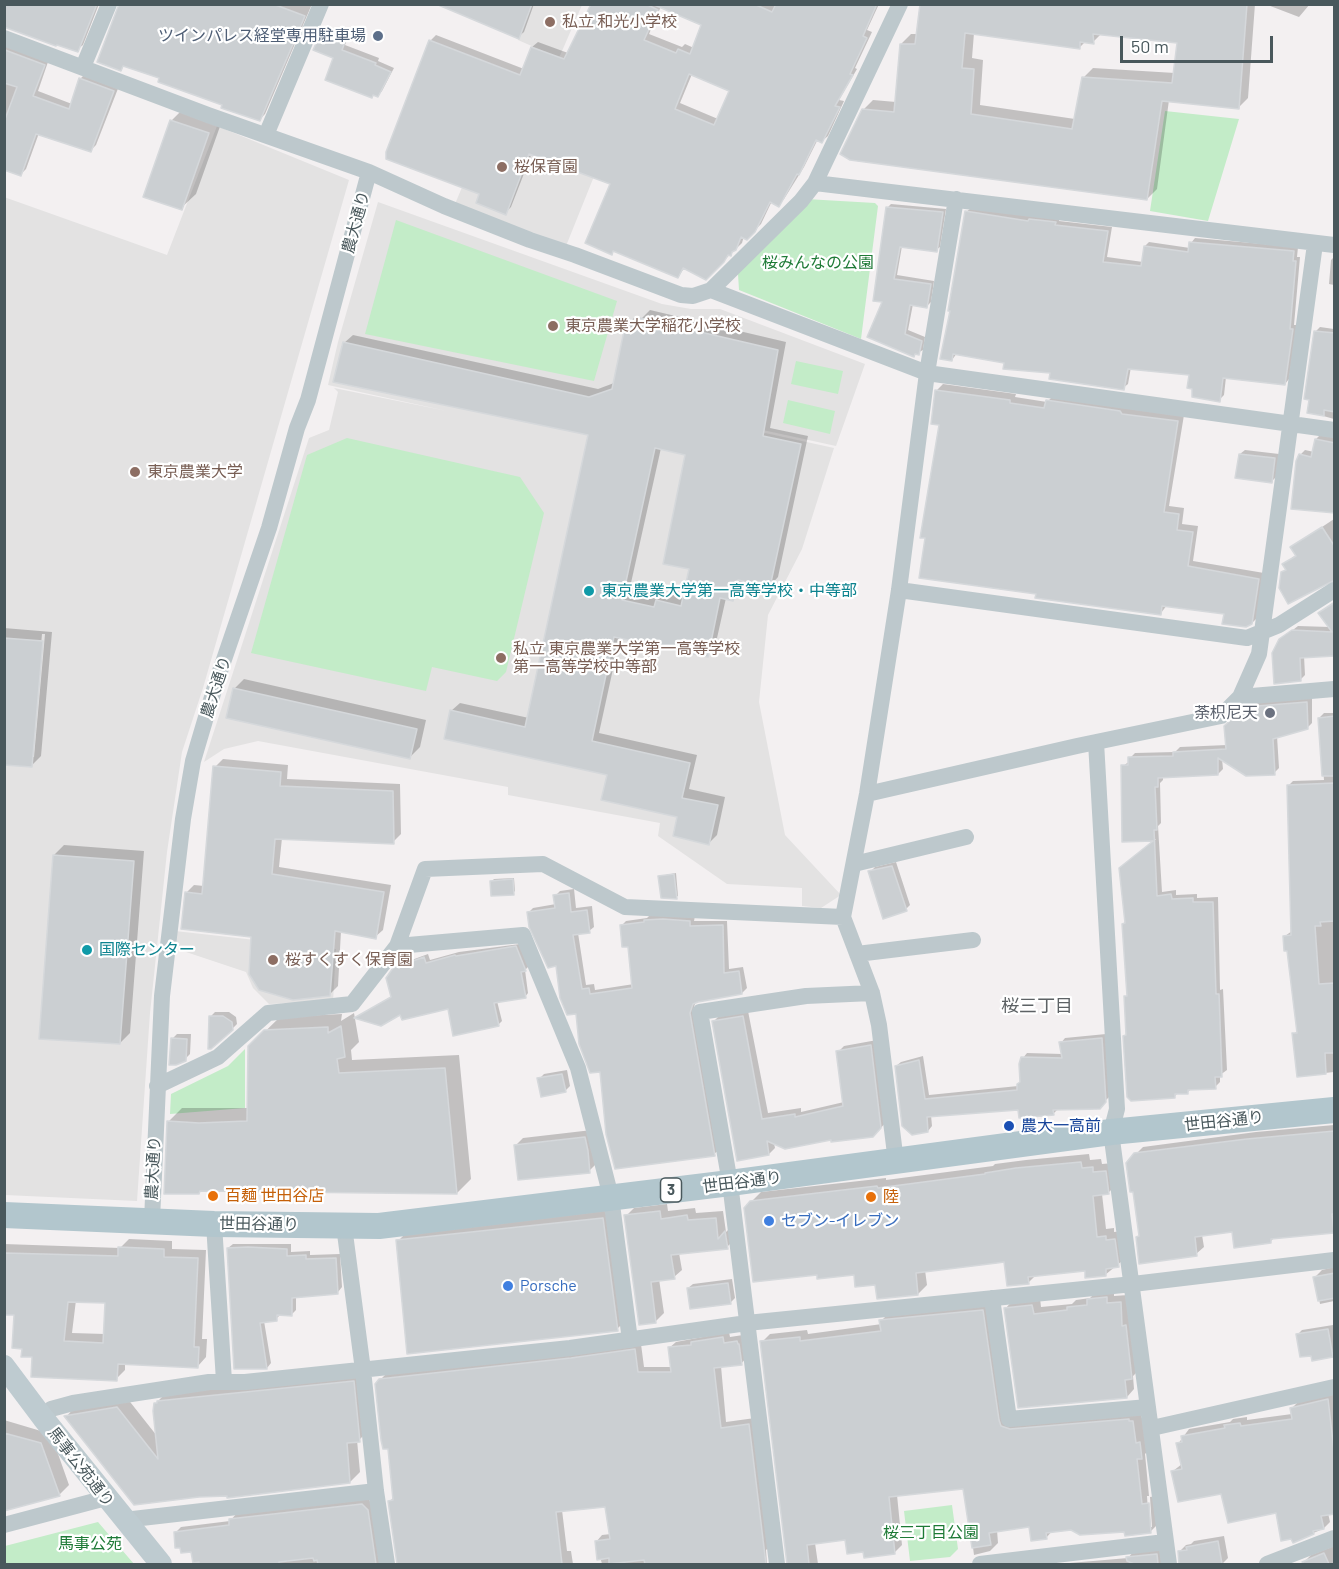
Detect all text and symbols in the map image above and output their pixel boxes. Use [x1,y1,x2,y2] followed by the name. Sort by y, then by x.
[562,12,677,32] place label: 私立 和光小学校
[543,15,557,29] marker: 私立 和光小学校
[1123,24,1276,62] scale bar
[158,26,366,46] place label: ツインパレス経堂専用駐車場
[371,29,385,43] marker: ツインパレス経堂専用駐車場
[1131,35,1169,57] text: 50 m
[514,157,578,177] place label: 桜保育園
[495,160,509,174] marker: 桜保育園
[338,189,374,255] street label: 農大通り
[762,253,874,273] park label: 桜みんなの公園
[565,316,741,336] place label: 東京農業大学稲花小学校
[546,319,560,333] marker: 東京農業大学稲花小学校
[147,462,243,482] place label: 東京農業大学
[128,465,142,479] marker: 東京農業大学
[601,581,857,601] place label: 東京農業大学第一高等学校・中等部
[582,584,596,598] marker: 東京農業大学第一高等学校・中等部
[513,639,740,677] place label: 私立 東京農業大学第一高等学校 第一高等学校中等部
[494,651,508,665] marker: 私立 東京農業大学第一高等学校 第一高等学校中等部
[197,654,235,720] street label: 農大通り
[1194,703,1258,723] place label: 荼枳尼天
[1263,706,1277,720] marker: 荼枳尼天
[99,940,195,960] place label: 国際センター
[80,943,94,957] marker: 国際センター
[285,950,413,970] place label: 桜すくすく保育園
[266,953,280,967] marker: 桜すくすく保育園
[1001,995,1073,1017] district label: 桜三丁目
[1183,1107,1265,1135] street label: 世田谷通り
[1021,1116,1101,1136] place label: 農大一高前
[1002,1119,1016,1133] marker: 農大一高前
[142,1136,164,1200] street label: 農大通り
[701,1168,783,1196] street label: 世田谷通り
[660,1178,682,1202] road number: 3
[225,1186,324,1206] place label: 百麺 世田谷店
[883,1187,899,1207] place label: 陸
[206,1189,220,1203] marker: 百麺 世田谷店
[864,1190,878,1204] marker: 陸
[781,1211,899,1231] place label: セブン-イレブン
[219,1214,299,1234] street label: 世田谷通り
[762,1214,776,1228] marker: セブン-イレブン
[520,1276,577,1296] place label: Porsche
[501,1279,515,1293] marker: Porsche
[44,1423,118,1511] street label: 馬事公苑通り
[883,1523,979,1543] park label: 桜三丁目公園
[58,1534,122,1554] park label: 馬事公苑

